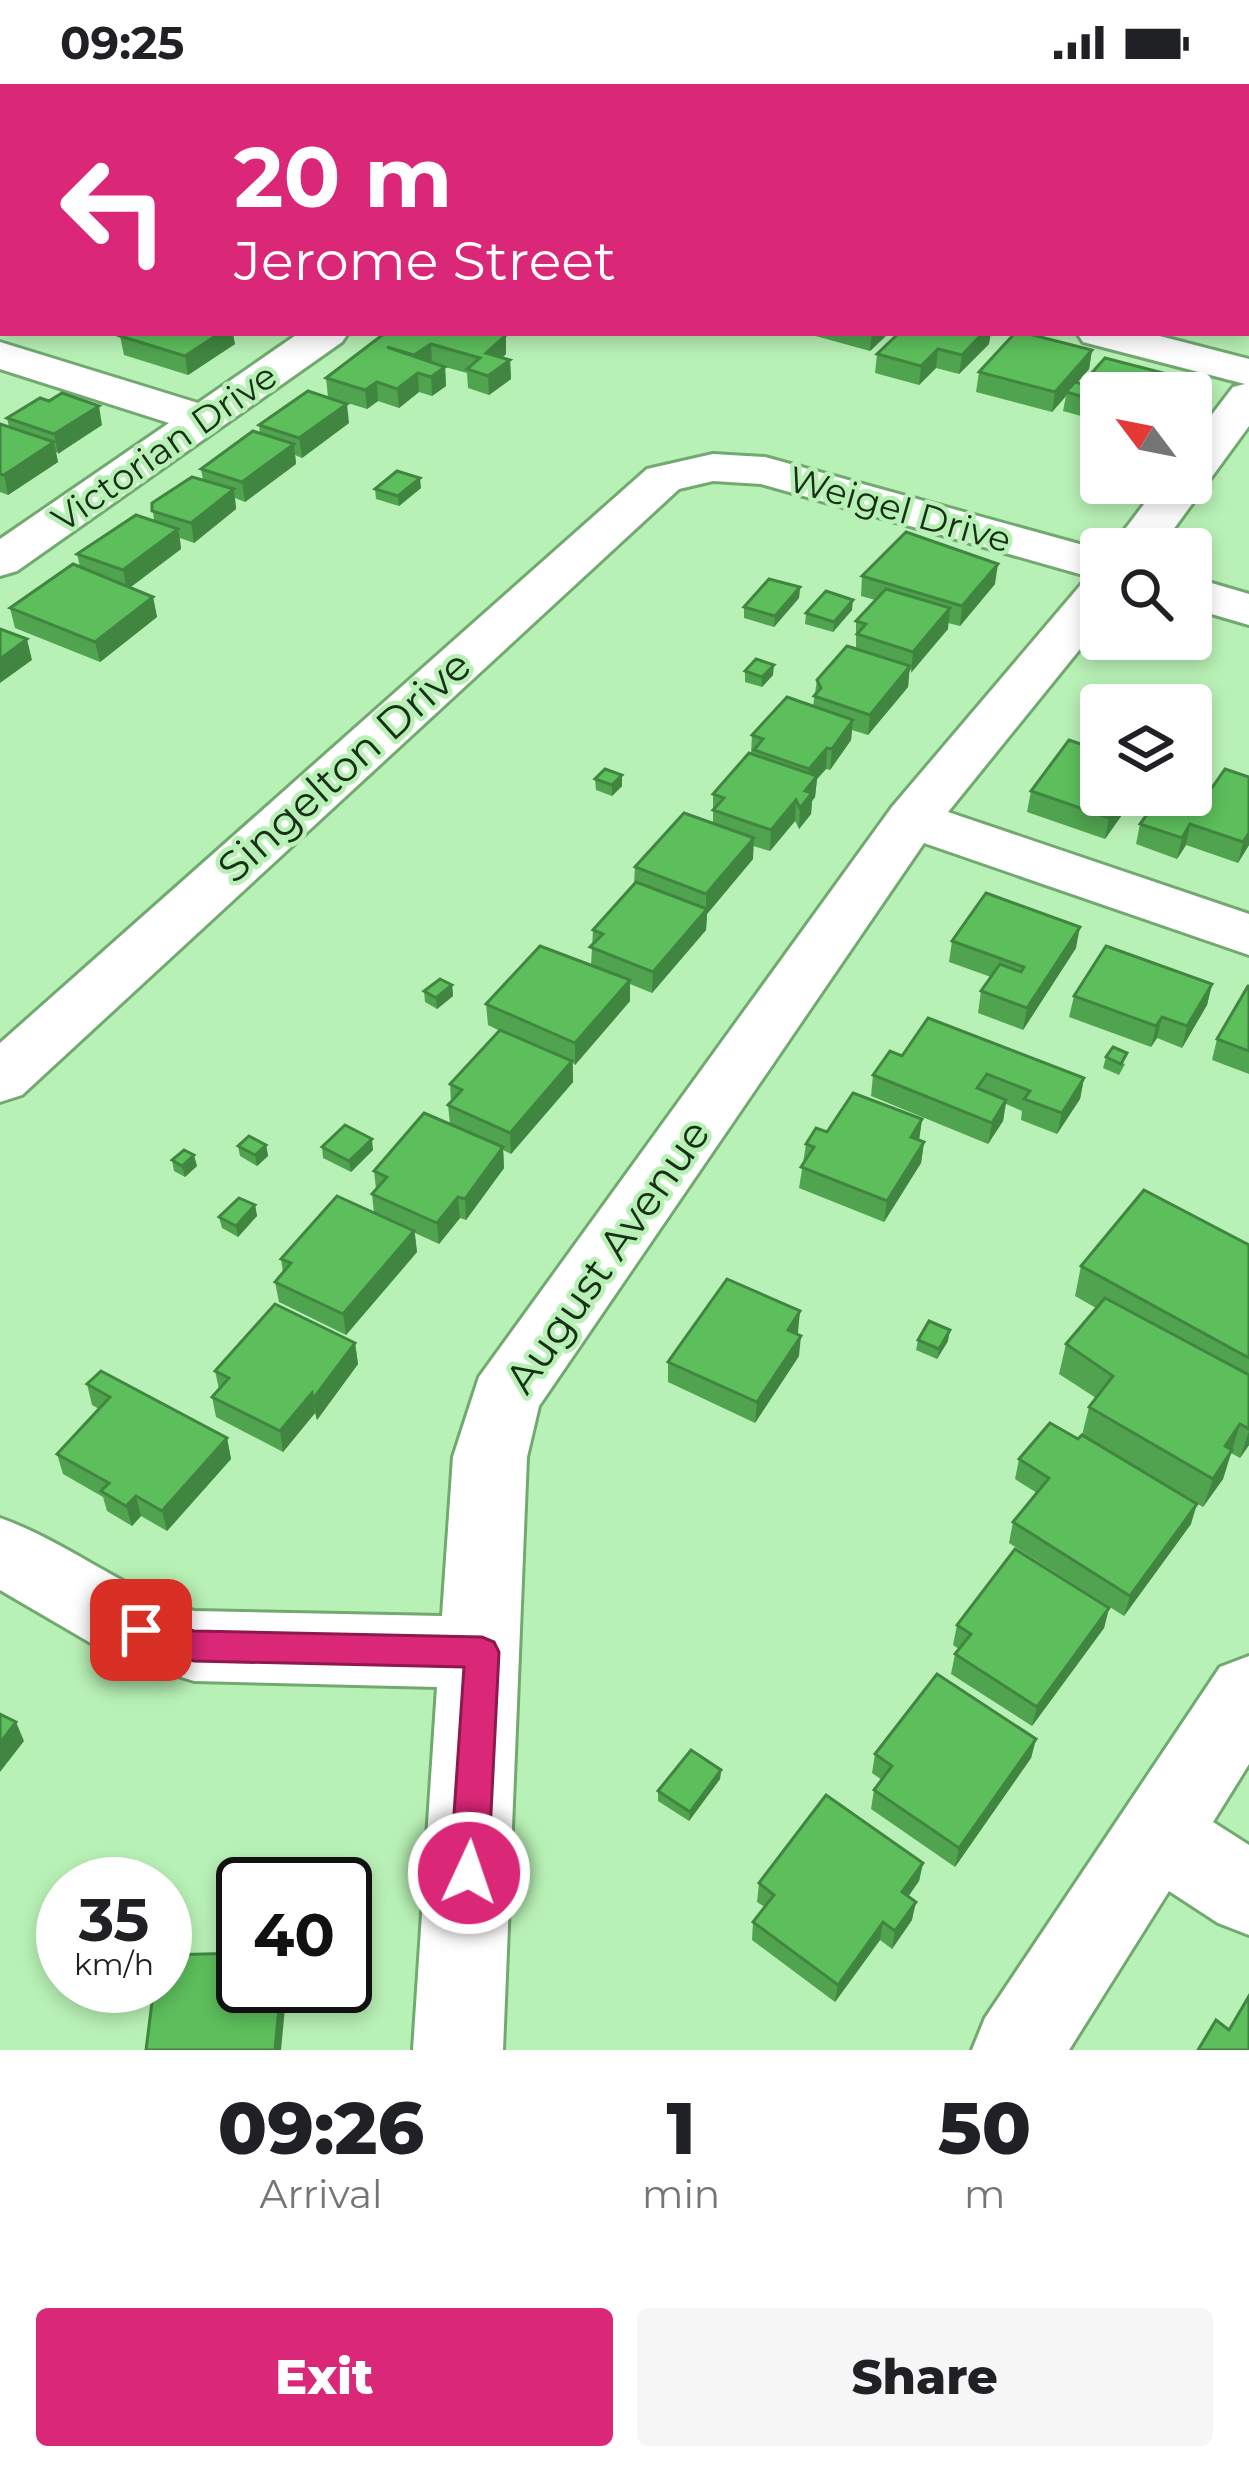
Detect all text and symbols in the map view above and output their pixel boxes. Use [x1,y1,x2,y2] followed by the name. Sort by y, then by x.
[60,15,184,70] text: 09:25
[234,126,452,228] text: 20 m
[36,132,192,288] icon: left
[234,228,616,294] text: Jerome Street
[43,353,285,541] street label: Victorian Drive
[1080,372,1212,504] north arrow
[1080,372,1212,816] map controls
[784,456,1016,562] street label: Weigel Drive
[1080,528,1212,660] button: search
[207,639,481,893] street label: Singelton Drive
[1080,684,1212,816] button: layers
[493,1109,721,1403] street label: August Avenue
[90,1579,192,1681] pin
[108,1597,174,1663] icon: arrive
[406,1810,532,1936] position arrow
[216,1857,372,2013] speed limit sign: 40
[79,1883,149,1956] text: 35
[74,1946,154,1983] text: km/h
[218,2084,424,2172] text: 09:26
[667,2084,696,2172] text: 1
[938,2084,1031,2172] text: 50
[259,2170,383,2218] text: Arrival
[642,2170,720,2218] text: min
[964,2170,1005,2218] text: m
[36,2308,613,2446] button: Exit
[637,2308,1213,2446] button: Share

